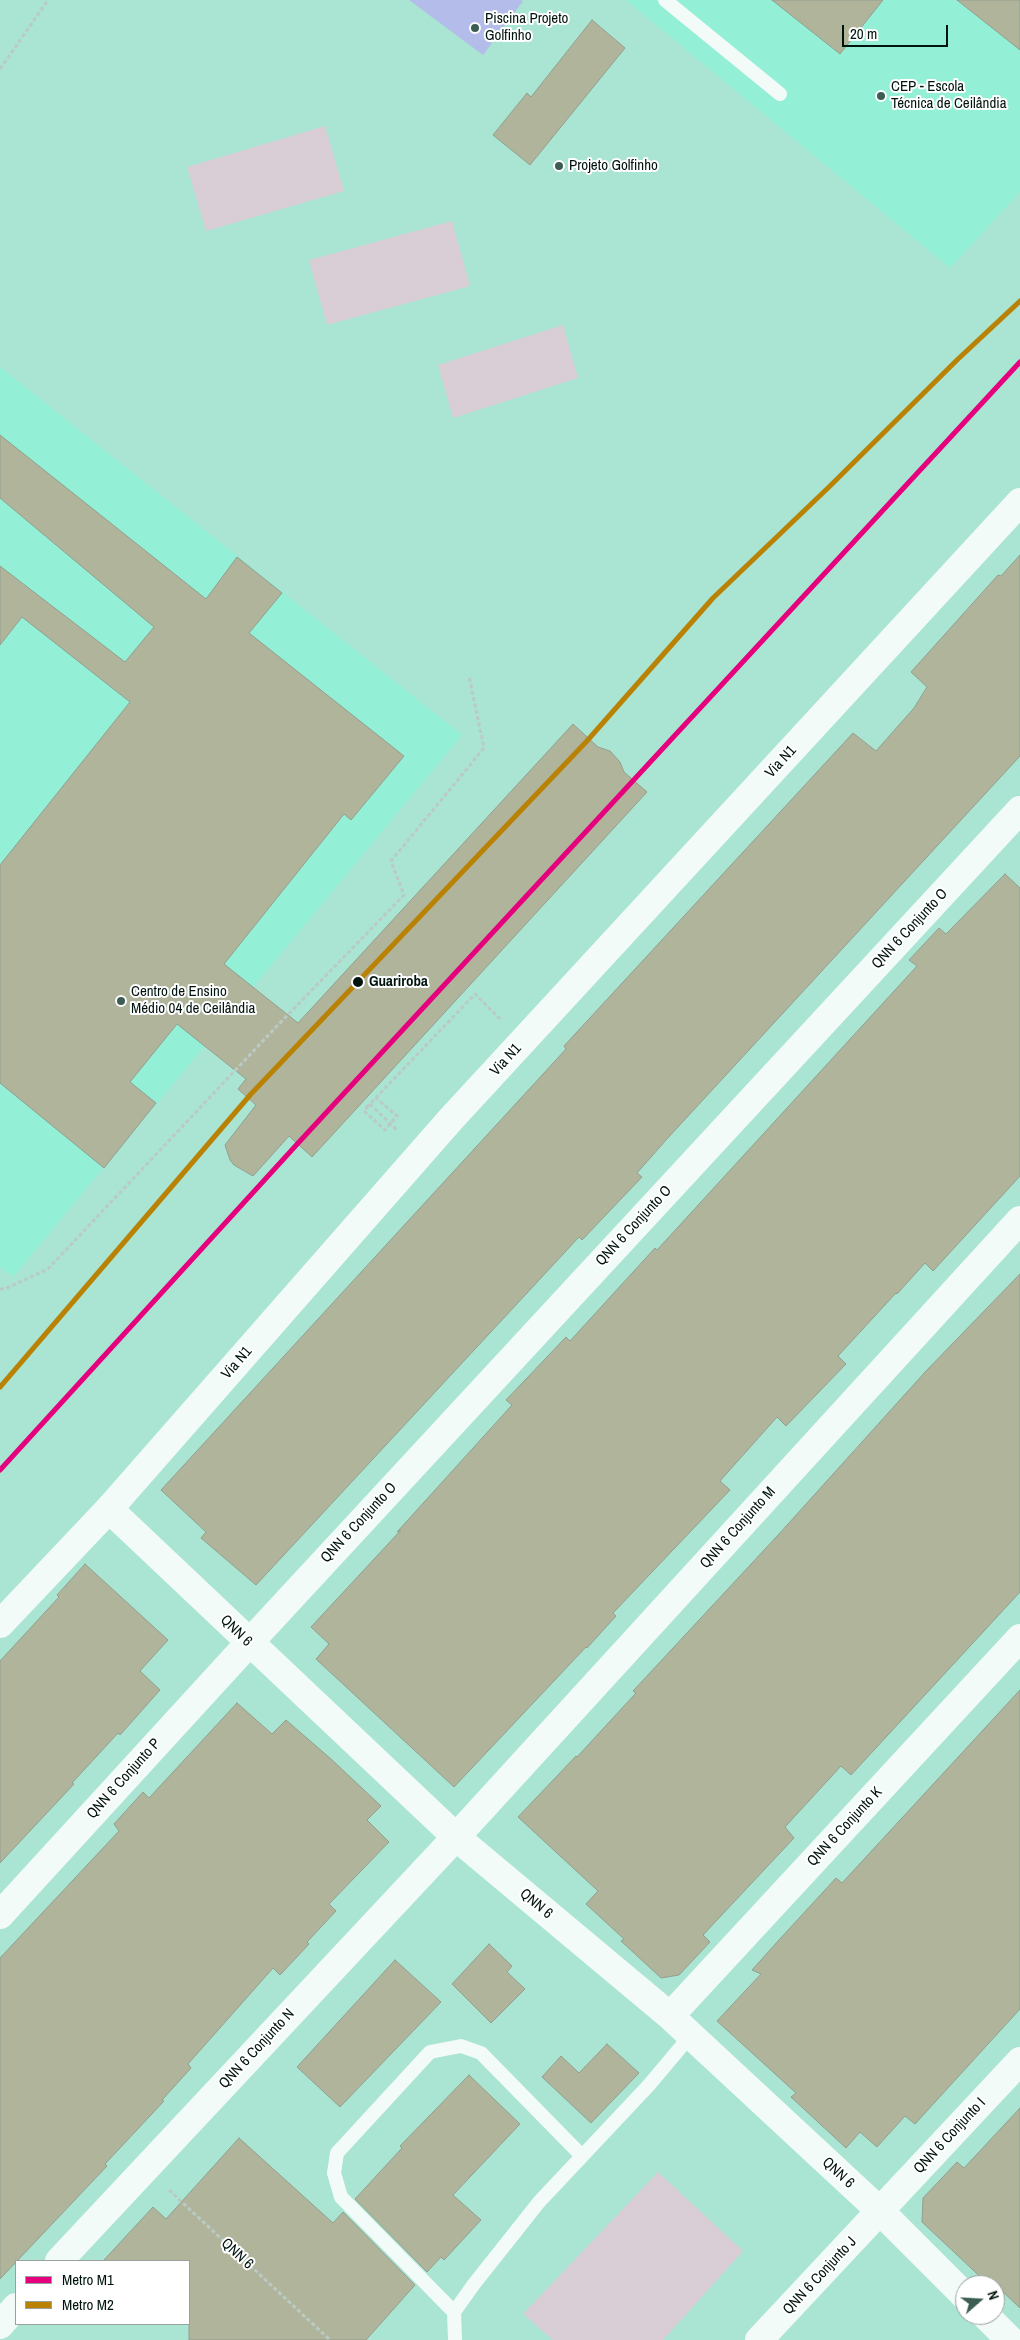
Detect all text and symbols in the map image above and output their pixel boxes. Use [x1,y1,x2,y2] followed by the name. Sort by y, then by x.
[485,10,568,45] place label: Piscina Projeto Golfinho
[845,15,951,47] scale bar
[469,22,481,34] marker: Piscina Projeto Golfinho
[850,23,877,44] text: 20 m
[891,78,1007,113] place label: CEP - Escola Técnica de Ceilândia
[875,90,887,102] marker: CEP - Escola Técnica de Ceilândia
[569,157,658,175] place label: Projeto Golfinho
[553,160,565,172] marker: Projeto Golfinho
[762,742,800,782] street label: Via N1
[868,885,952,973] street label: QNN 6 Conjunto O
[369,973,428,991] place label: Guariroba
[351,975,365,989] marker: Guariroba
[131,983,255,1018] place label: Centro de Ensino Médio 04 de Ceilândia
[115,995,127,1007] marker: Centro de Ensino Médio 04 de Ceilândia
[487,1040,525,1080] street label: Via N1
[592,1182,676,1270] street label: QNN 6 Conjunto O
[218,1343,256,1383] street label: Via N1
[317,1479,401,1567] street label: QNN 6 Conjunto O
[697,1483,779,1573] street label: QNN 6 Conjunto M
[216,1611,256,1651] street label: QNN 6
[83,1735,165,1823] street label: QNN 6 Conjunto P
[804,1784,886,1870] street label: QNN 6 Conjunto K
[516,1885,556,1923] street label: QNN 6
[215,2005,299,2093] street label: QNN 6 Conjunto N
[910,2094,990,2178] street label: QNN 6 Conjunto I
[818,2154,858,2192] street label: QNN 6
[779,2233,861,2319] street label: QNN 6 Conjunto J
[217,2235,257,2273] street label: QNN 6
[15,2260,190,2325] legend
[62,2269,114,2290] text: Metro M1
[955,2275,1005,2325] north arrow
[983,2289,1003,2302] text: N
[62,2294,114,2315] text: Metro M2

